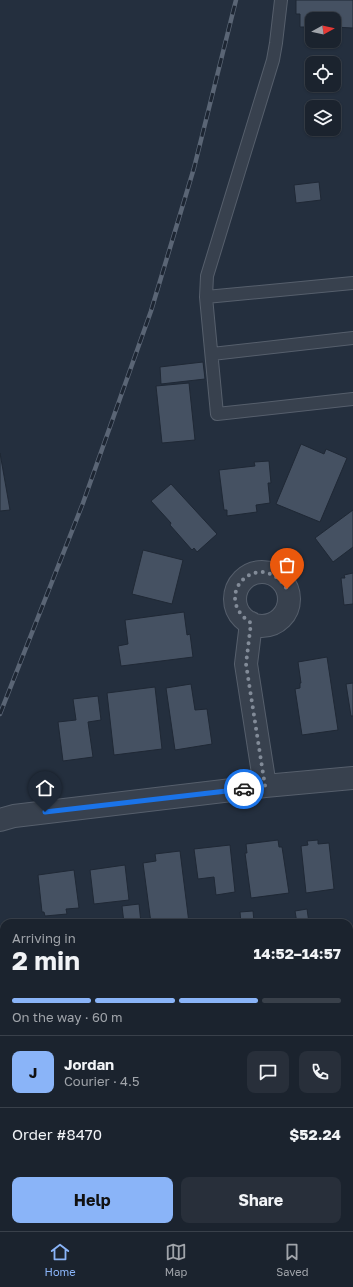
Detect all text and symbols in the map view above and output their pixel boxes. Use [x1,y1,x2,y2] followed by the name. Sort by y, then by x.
[305,12,341,48] north arrow
[305,12,341,136] map controls
[305,56,341,92] button: locate
[305,100,341,136] button: layers
[270,548,304,589] pin
[276,554,298,576] icon: bag
[224,769,264,809] courier
[28,771,62,812] pin
[34,777,56,799] icon: home
[233,778,255,800] icon: car
[12,930,76,946] text: Arriving in
[254,944,341,962] text: 14:52–14:57
[12,945,80,976] text: 2 min
[12,1009,123,1025] text: On the way · 60 m
[247,1051,289,1093] button: chat
[299,1051,341,1093] button: phone
[64,1055,114,1073] text: Jordan
[29,1063,37,1081] text: J
[64,1073,139,1089] text: Courier · 4.5
[12,1125,102,1143] text: Order #8470
[289,1125,341,1143] text: $52.24
[12,1177,173,1223] button: Help
[181,1177,341,1223] button: Share
[45,1241,76,1278] tab: Home
[165,1241,187,1278] tab: Map
[276,1241,308,1278] tab: Saved

